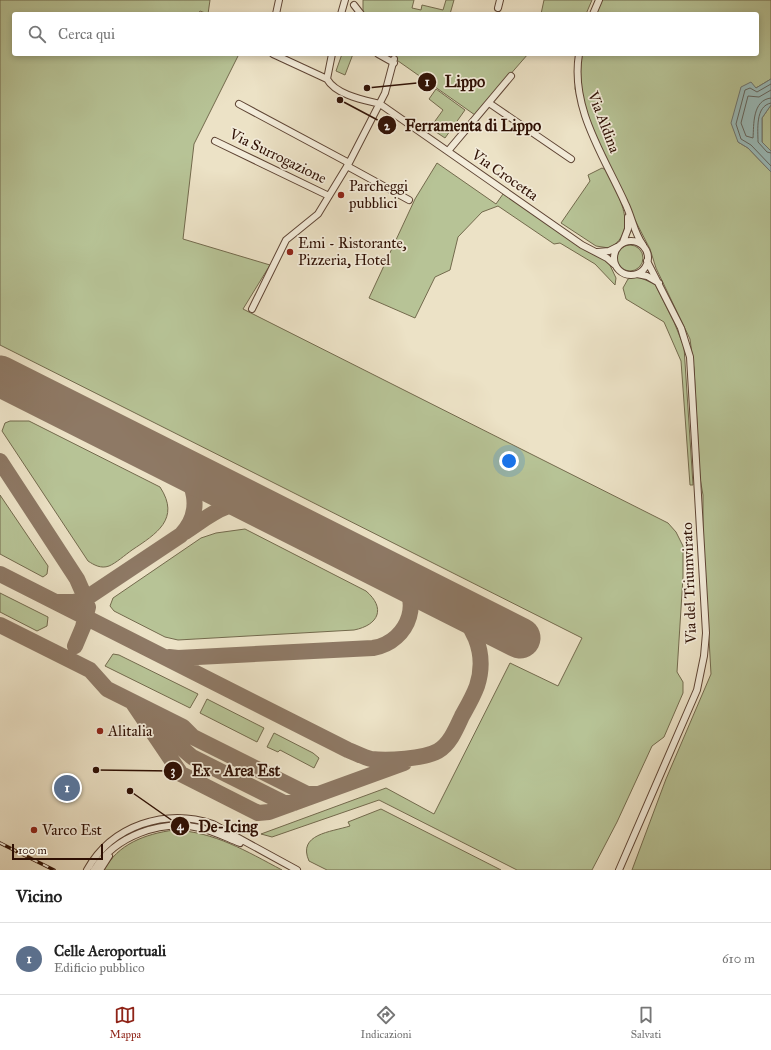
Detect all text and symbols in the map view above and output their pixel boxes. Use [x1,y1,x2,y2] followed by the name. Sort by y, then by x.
[12,12,759,56] search box
[26,23,48,45] icon: search
[58,25,115,43] text: Cerca qui
[417,68,493,96] callout: Lippo
[445,72,485,92] text: Lippo
[425,75,430,89] text: 1
[584,88,624,156] street label: Via Aldina
[377,111,549,139] callout: Ferramenta di Lippo
[405,116,541,136] text: Ferramenta di Lippo
[384,119,391,133] text: 2
[226,124,330,187] street label: Via Surrogazione
[467,145,542,205] street label: Via Crocetta
[348,177,408,212] place label: Parcheggi pubblici
[336,190,346,200] marker: Parcheggi pubblici
[298,234,407,269] place label: Emi - Ristorante, Pizzeria, Hotel
[285,247,295,257] marker: Emi - Ristorante, Pizzeria, Hotel
[499,451,519,471] your location
[678,522,700,645] street label: Via del Triumvirato
[107,722,153,740] place label: Alitalia
[95,726,105,736] marker: Alitalia
[163,757,288,785] callout: Ex - Area Est
[192,761,281,780] text: Ex - Area Est
[171,764,176,779] text: 3
[54,773,80,803] pin: 1
[170,812,266,840] callout: De-Icing
[198,817,258,837] text: De-Icing
[177,819,185,834] text: 4
[41,821,103,839] place label: Varco Est
[29,825,39,835] marker: Varco Est
[12,842,103,861] scale bar
[18,844,47,857] text: 100 m
[16,886,62,907] text: Vicino
[54,942,166,960] text: Celle Aeroportuali
[26,951,32,967] text: 1
[722,951,755,967] text: 610 m
[54,960,145,976] text: Edificio pubblico
[110,1004,141,1041] tab: Mappa
[360,1004,412,1041] tab: Indicazioni
[631,1004,661,1041] tab: Salvati

